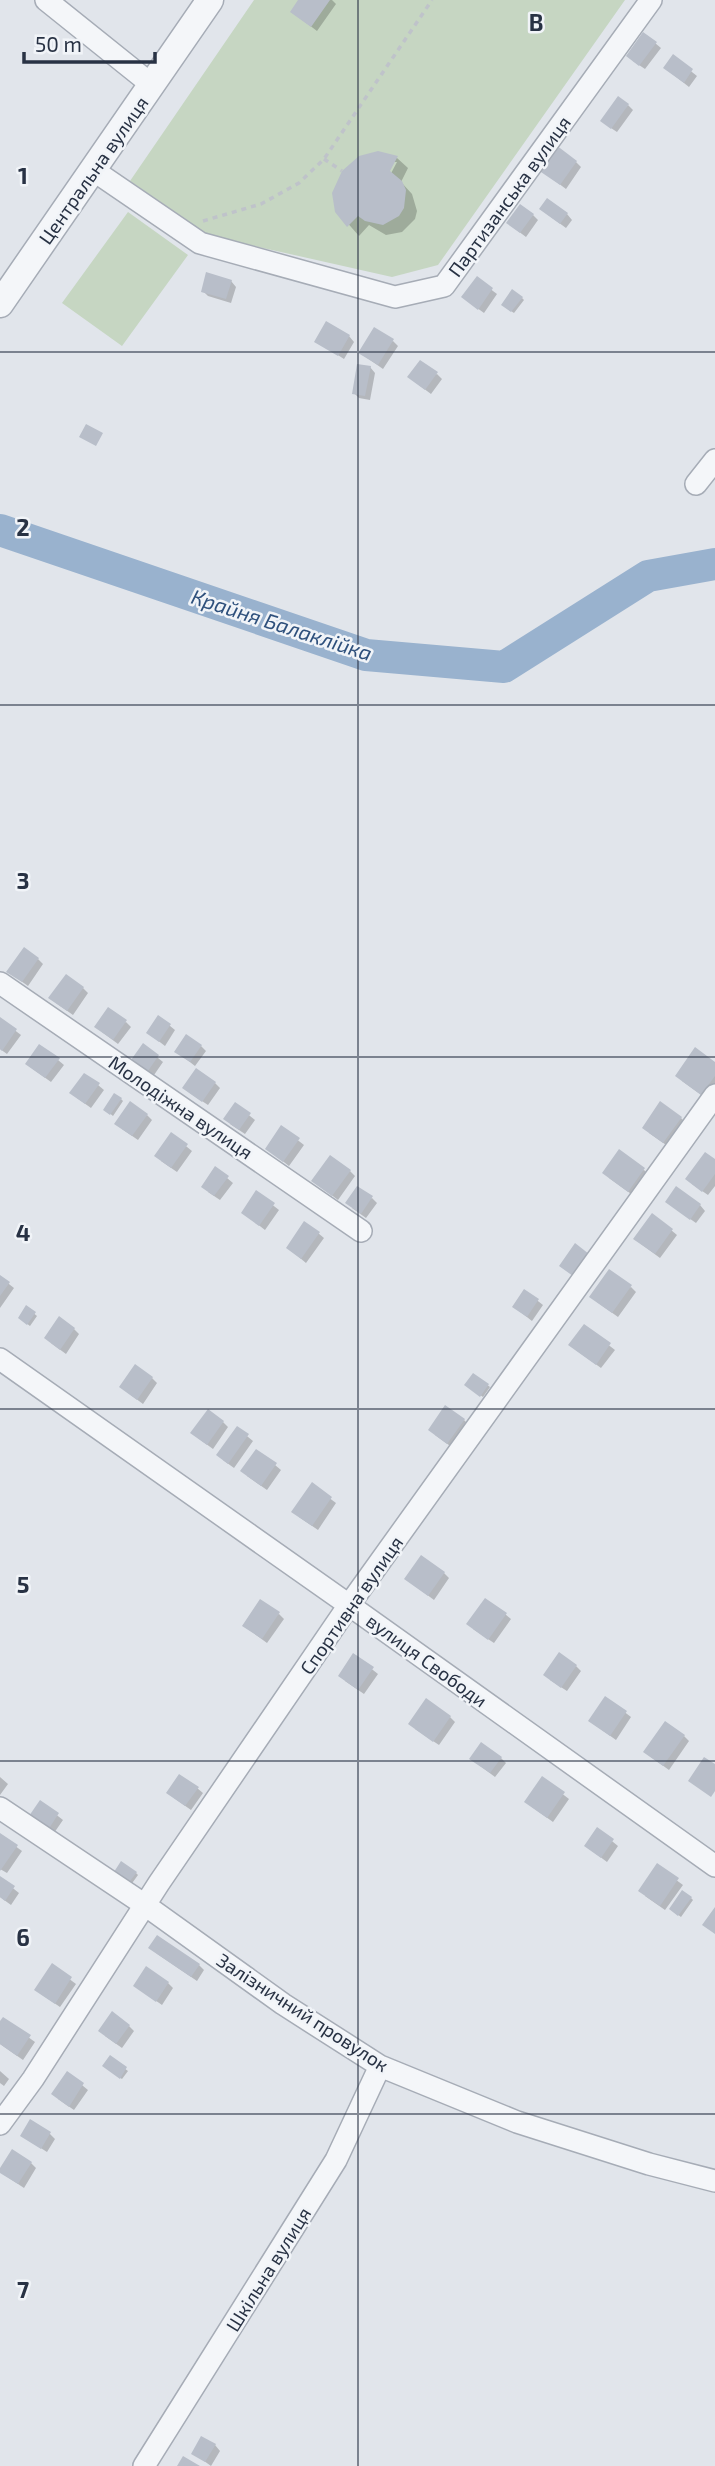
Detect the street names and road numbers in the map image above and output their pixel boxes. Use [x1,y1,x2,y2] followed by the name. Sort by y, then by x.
[33,92,153,249] street label: Центральна вулиця
[443,111,576,281] street label: Партизанська вулиця
[104,1050,257,1165] street label: Молодіжна вулиця
[295,1531,408,1679] street label: Спортивна вулиця
[362,1609,492,1712] street label: вулиця Свободи
[212,1948,393,2077] street label: Залізничний провулок
[221,2203,316,2336] street label: Шкільна вулиця

